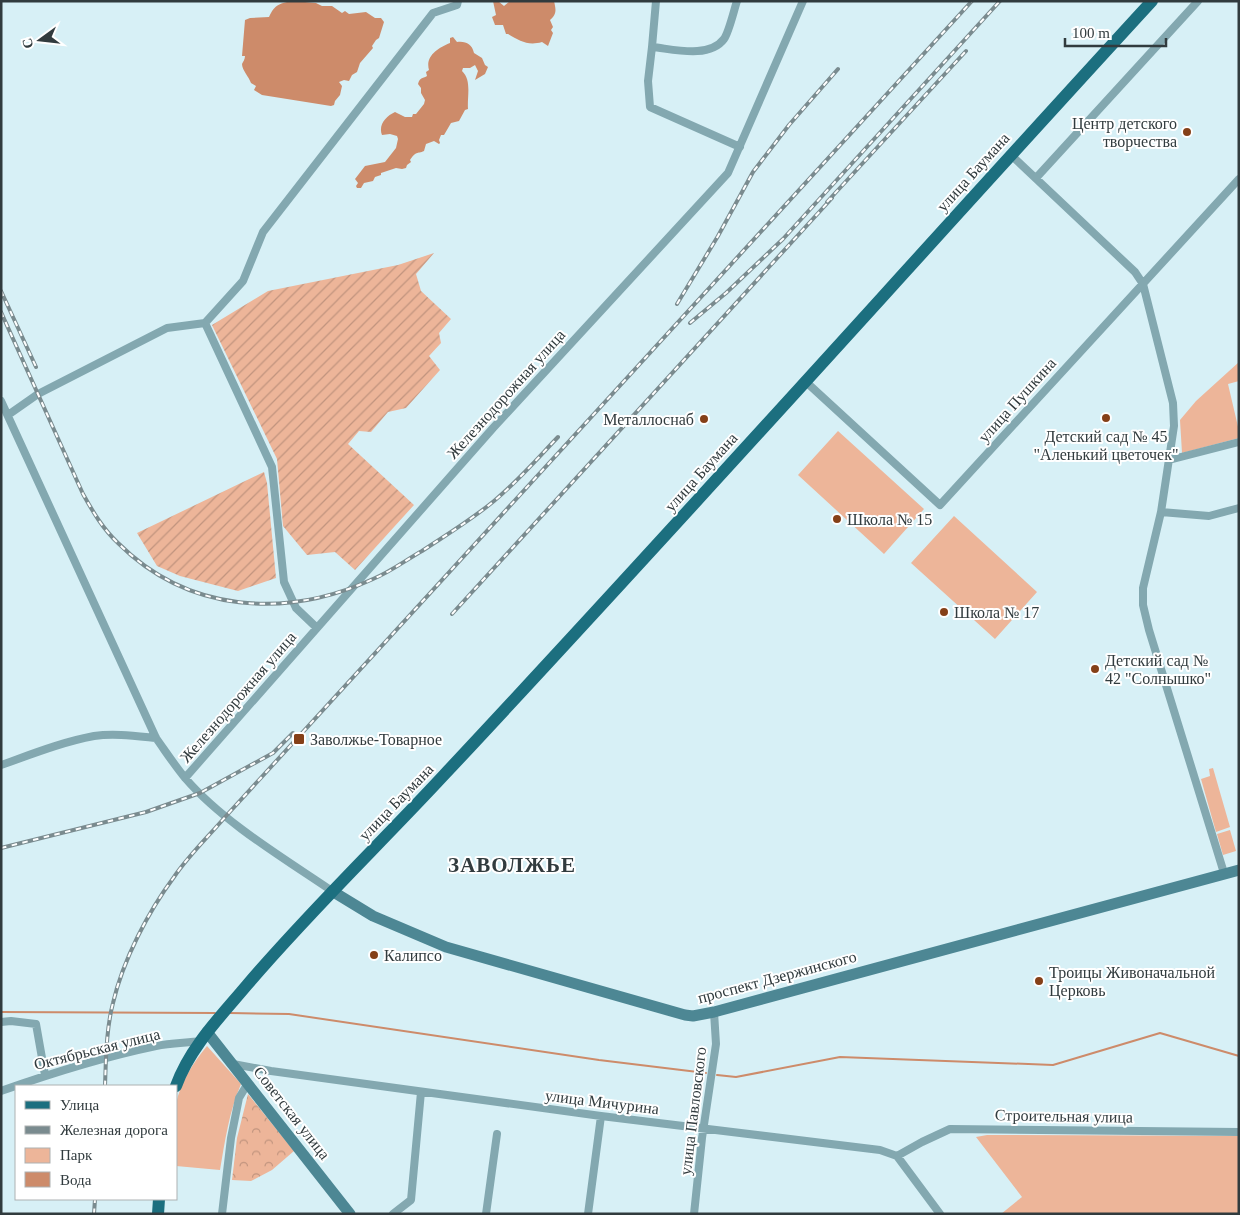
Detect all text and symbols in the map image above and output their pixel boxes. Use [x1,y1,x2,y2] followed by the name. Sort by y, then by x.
[15,15,65,65] north arrow
[1065,15,1166,47] scale bar
[1072,25,1110,41] text: 100 m
[19,36,36,50] text: С
[1072,115,1177,151] place label: Центр детского творчества
[1181,126,1193,138] marker: Центр детского творчества
[933,129,1013,215] street label: улица Баумана
[444,326,569,463] street label: Железнодорожная улица
[975,354,1060,446] street label: улица Пушкина
[603,411,694,428] place label: Металлоснаб
[1100,412,1112,424] marker: Детский сад № 45 "Аленький цветочек"
[698,413,710,425] marker: Металлоснаб
[1034,428,1178,464] place label: Детский сад № 45 "Аленький цветочек"
[661,429,741,515] street label: улица Баумана
[847,511,932,528] place label: Школа № 15
[831,513,843,525] marker: Школа № 15
[954,604,1039,621] place label: Школа № 17
[938,606,950,618] marker: Школа № 17
[177,628,300,766] street label: Железнодорожная улица
[1105,652,1211,687] place label: Детский сад № 42 "Солнышко"
[1089,663,1101,675] marker: Детский сад № 42 "Солнышко"
[310,731,442,749] place label: Заволжье-Товарное
[292,732,306,746] marker: Заволжье-Товарное
[355,760,437,844] street label: улица Баумана
[448,853,576,877] district label: ЗАВОЛЖЬЕ
[384,947,442,964] place label: Калипсо
[696,948,858,1007] street label: проспект Дзержинского
[368,949,380,961] marker: Калипсо
[1049,964,1216,1000] place label: Троицы Живоначальной Церковь
[1033,975,1045,987] marker: Троицы Живоначальной Церковь
[32,1025,162,1074] street label: Октябрьская улица
[677,1046,710,1176] street label: улица Павловского
[250,1063,333,1163] street label: Советская улица
[15,1085,178,1200] legend
[544,1087,660,1118] street label: улица Мичурина
[60,1097,99,1113] text: Улица
[995,1106,1133,1127] street label: Строительная улица
[60,1122,168,1138] text: Железная дорога
[60,1147,93,1163] text: Парк
[60,1172,92,1188] text: Вода

